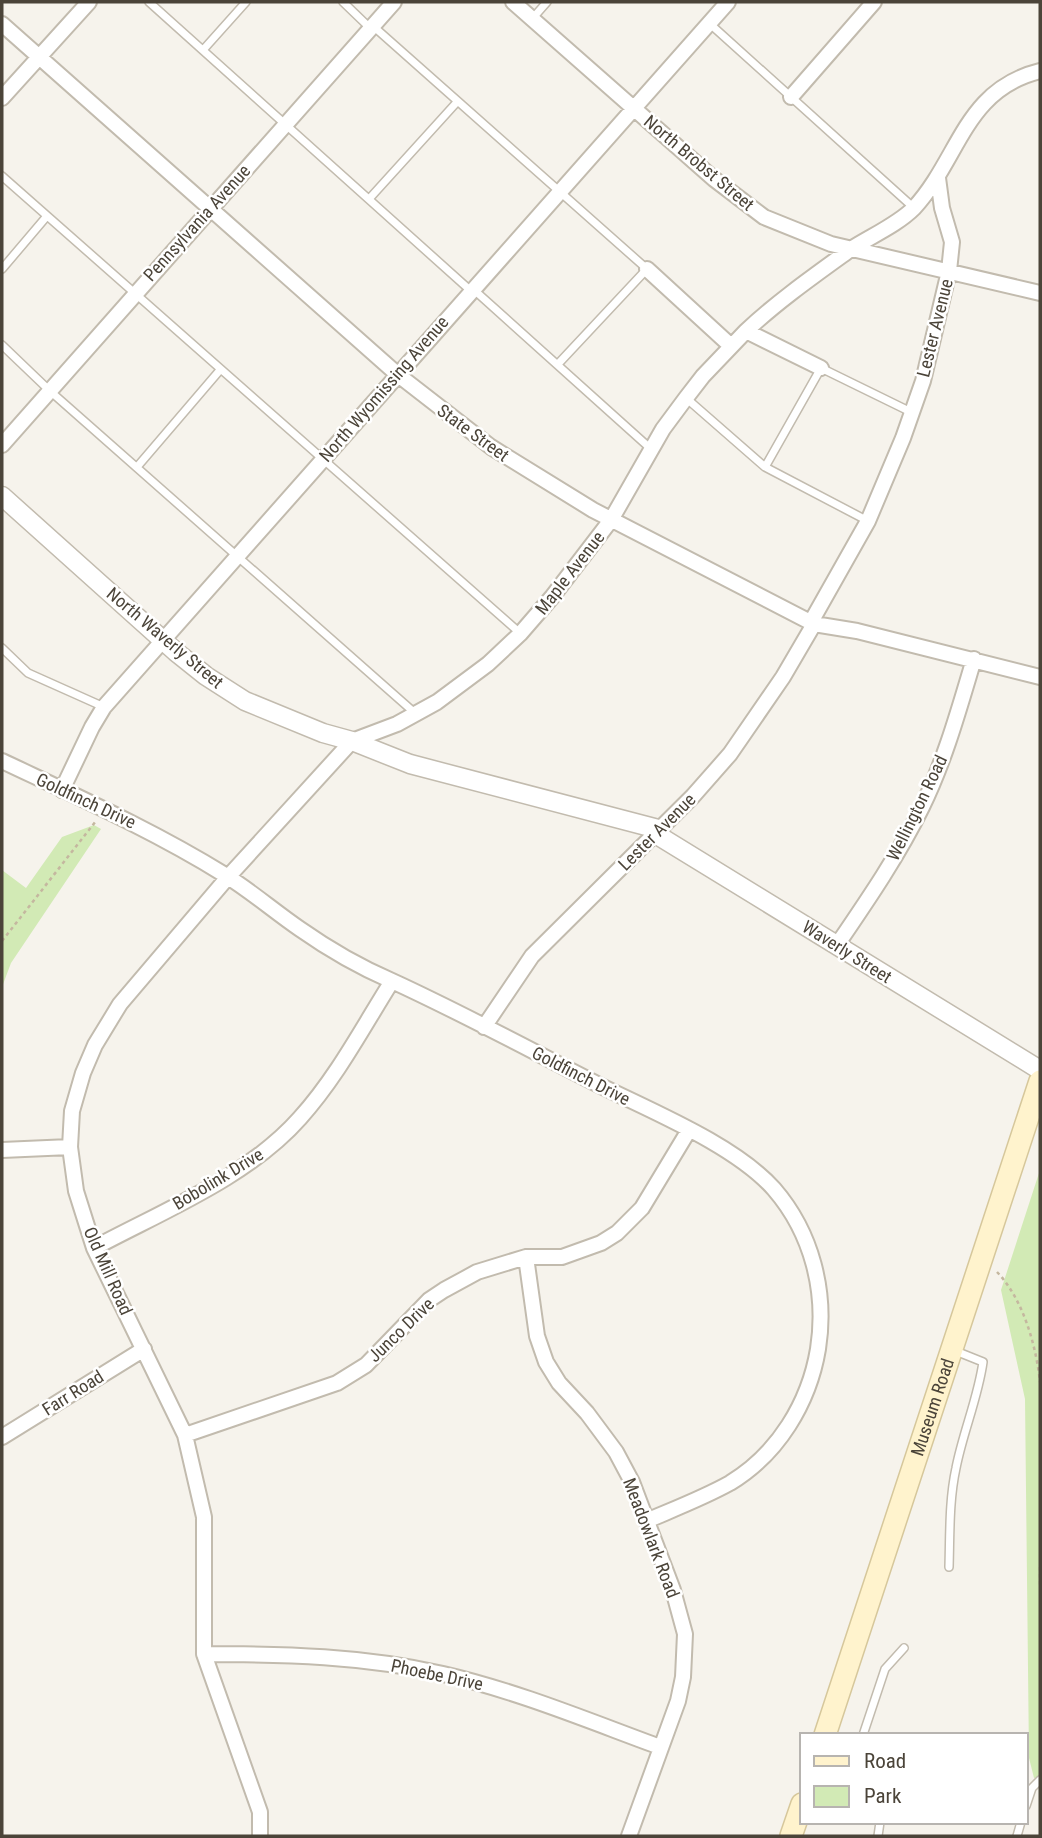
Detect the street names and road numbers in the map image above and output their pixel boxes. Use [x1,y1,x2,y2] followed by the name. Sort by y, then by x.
[640,110,759,215] street label: North Brobst Street
[139,160,254,285] street label: Pennsylvania Avenue
[912,277,957,379] street label: Lester Avenue
[315,312,453,466] street label: North Wyomissing Avenue
[433,400,513,466] street label: State Street
[531,527,609,618] street label: Maple Avenue
[103,583,228,692] street label: North Waverly Street
[882,751,951,864] street label: Wellington Road
[33,768,139,833] street label: Goldfinch Drive
[614,789,700,875] street label: Lester Avenue
[799,916,896,987] street label: Waverly Street
[529,1042,634,1109] street label: Goldfinch Drive
[169,1143,267,1214] street label: Bobolink Drive
[80,1223,137,1318] street label: Old Mill Road
[363,1293,438,1366] street label: Junco Drive
[906,1356,958,1459] street label: Museum Road
[38,1366,107,1420] street label: Farr Road
[619,1475,684,1601] street label: Meadowlark Road
[389,1655,485,1695] street label: Phoebe Drive

